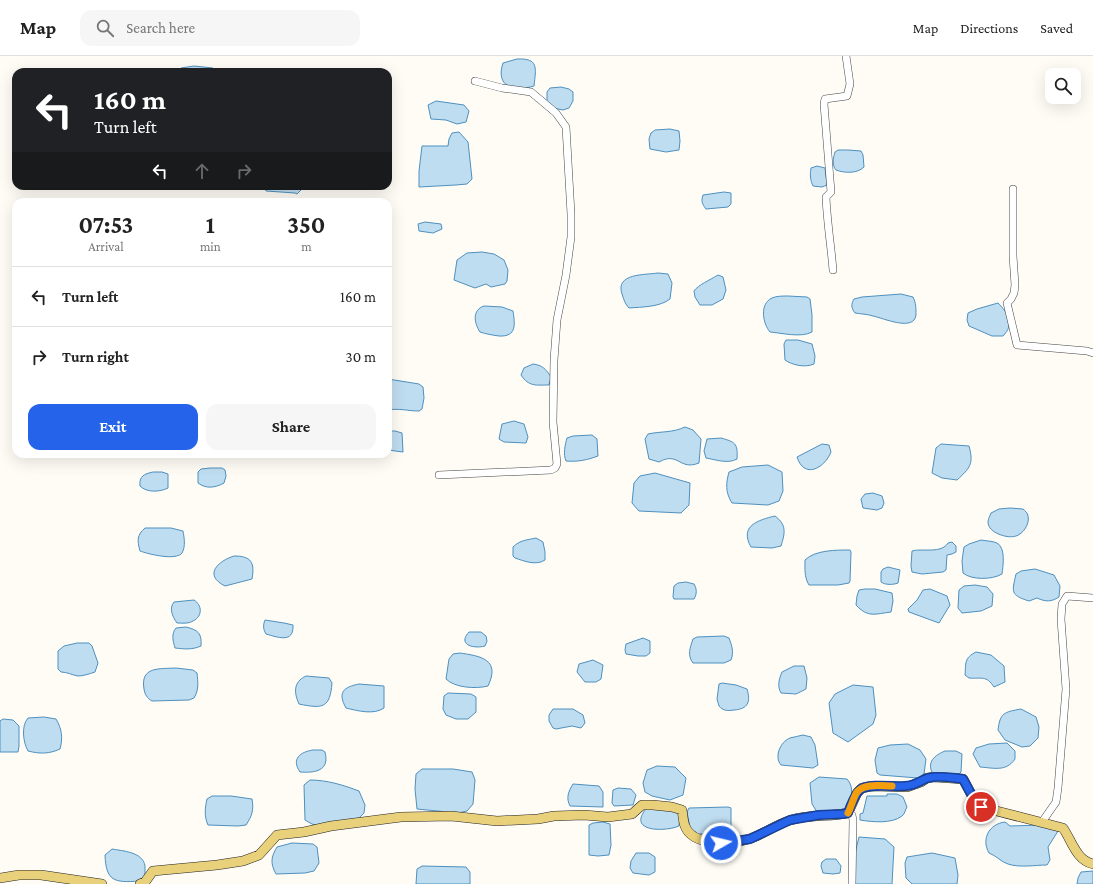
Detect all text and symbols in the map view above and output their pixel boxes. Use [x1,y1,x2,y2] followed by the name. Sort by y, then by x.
[80,10,360,46] search box
[20,17,56,38] text: Map
[94,17,116,39] icon: search
[126,20,195,36] text: Search here
[913,20,938,36] text: Map
[960,20,1018,36] text: Directions
[1040,20,1073,36] text: Saved
[1045,68,1081,104] map controls
[1045,68,1081,104] button: search
[28,84,80,136] icon: left
[94,84,166,115] text: 160 m
[94,117,157,137] text: Turn left
[149,160,171,182] icon: left
[191,160,213,182] icon: ahead
[233,160,255,182] icon: right
[79,211,133,238] text: 07:53
[206,211,215,238] text: 1
[287,211,325,238] text: 350
[88,239,124,254] text: Arrival
[200,239,221,254] text: min
[301,239,312,254] text: m
[28,286,50,308] icon: left
[62,289,118,305] text: Turn left
[340,289,376,305] text: 160 m
[28,346,50,368] icon: right
[62,349,129,365] text: Turn right
[346,349,376,365] text: 30 m
[28,404,198,450] button: Exit
[206,404,376,450] button: Share
[964,790,998,824] pin
[970,796,992,818] icon: arrive
[700,822,742,864] position arrow

